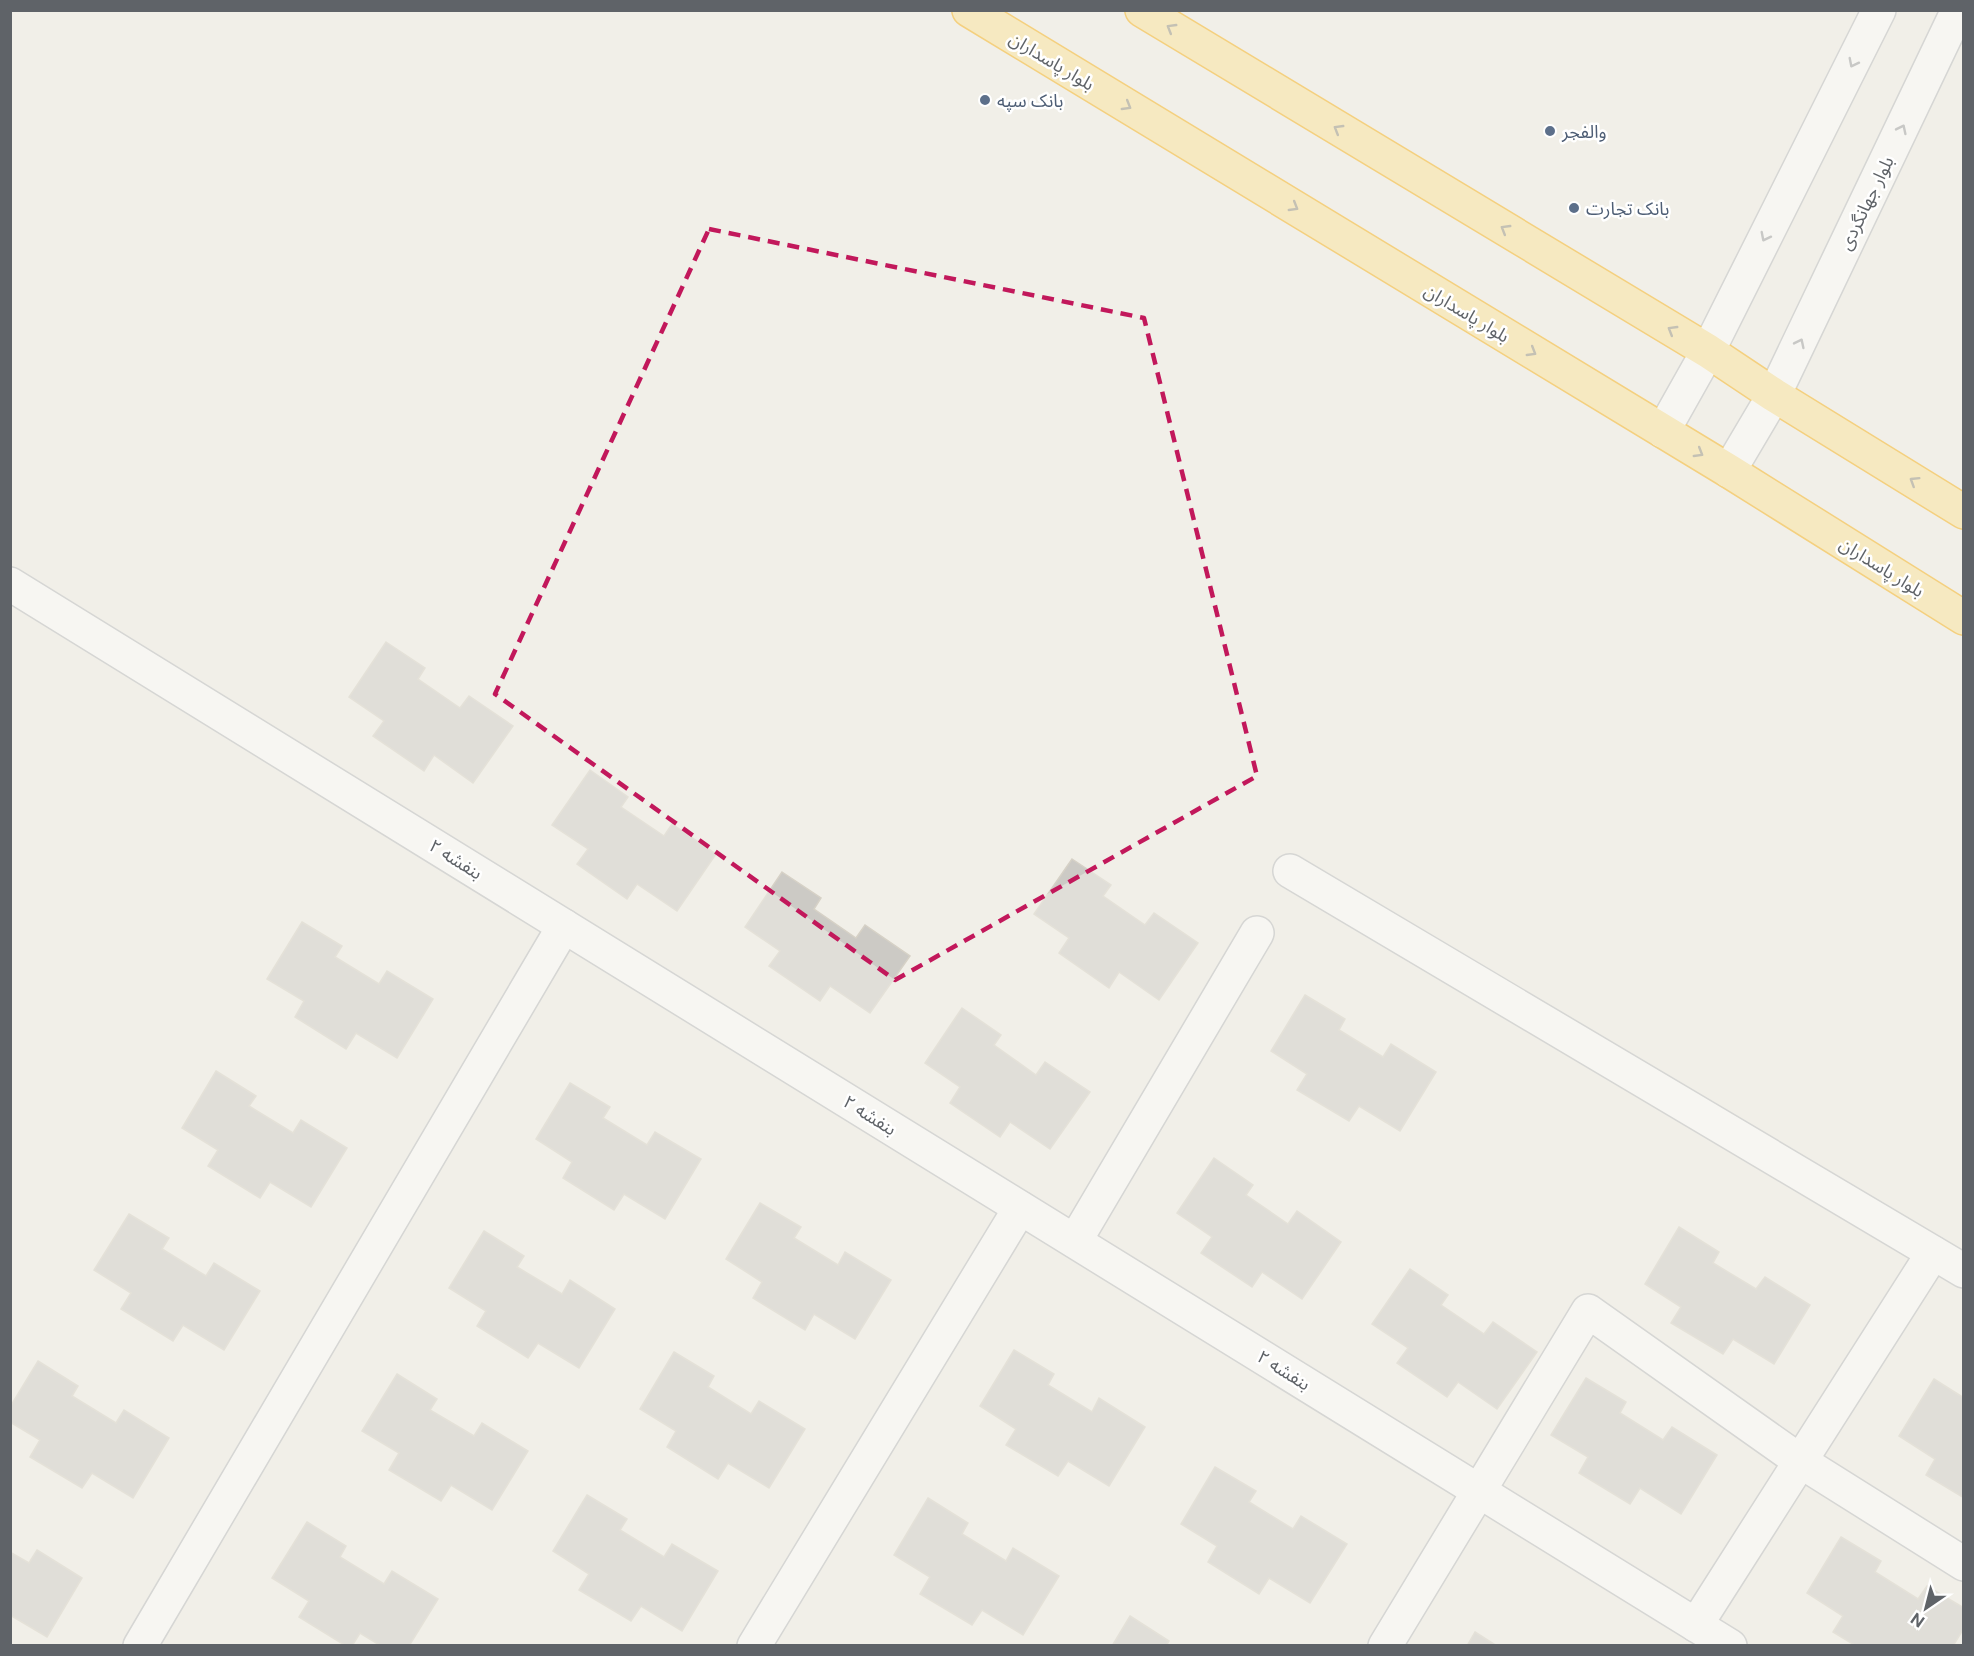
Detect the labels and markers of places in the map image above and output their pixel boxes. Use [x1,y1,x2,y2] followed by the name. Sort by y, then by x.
[997,90,1063,112] place label: بانک سپه
[978,93,992,107] marker: بانک سپه
[1561,121,1607,143] place label: والفجر
[1543,124,1557,138] marker: والفجر
[1586,198,1669,220] place label: بانک تجارت
[1567,201,1581,215] marker: بانک تجارت

